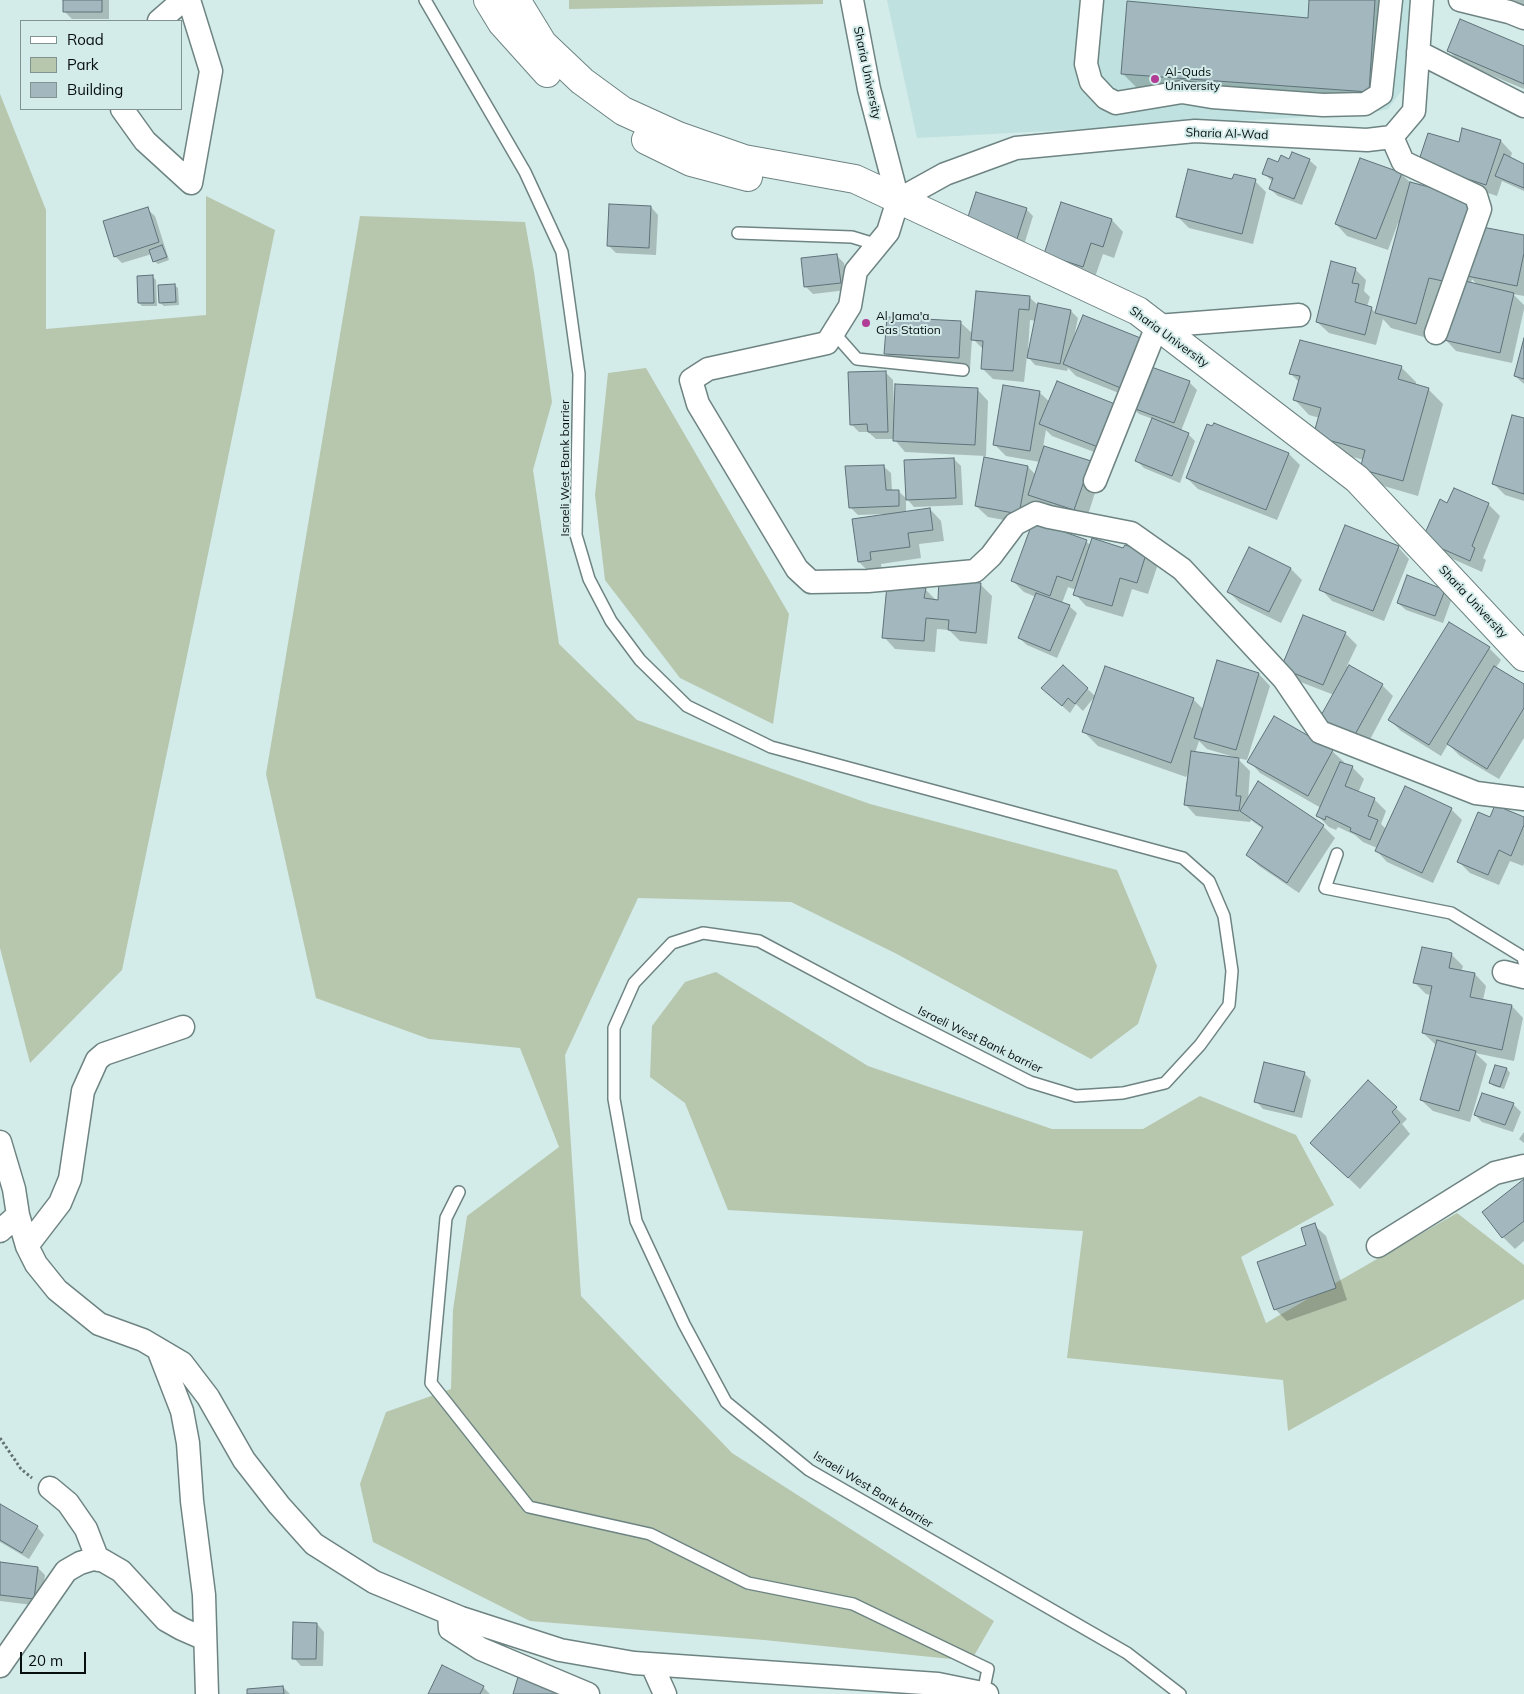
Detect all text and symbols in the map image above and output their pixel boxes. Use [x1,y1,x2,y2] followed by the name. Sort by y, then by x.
[20,20,182,110] legend
[850,25,884,121] street label: Sharia University
[67,30,104,49] text: Road
[67,55,99,74] text: Park
[1165,65,1220,93] place label: Al-Quds University
[1149,73,1161,85] marker: Al-Quds University
[67,80,123,99] text: Building
[1185,125,1269,143] street label: Sharia Al-Wad
[1127,303,1211,371] street label: Sharia University
[876,309,941,337] place label: Al Jama'a Gas Station
[860,317,872,329] marker: Al Jama'a Gas Station
[558,400,572,536] street label: Israeli West Bank barrier
[1436,563,1510,641] street label: Sharia University
[915,1004,1045,1076] street label: Israeli West Bank barrier
[811,1449,935,1531] street label: Israeli West Bank barrier
[22,1642,89,1674] scale bar
[28,1651,63,1670] text: 20 m

